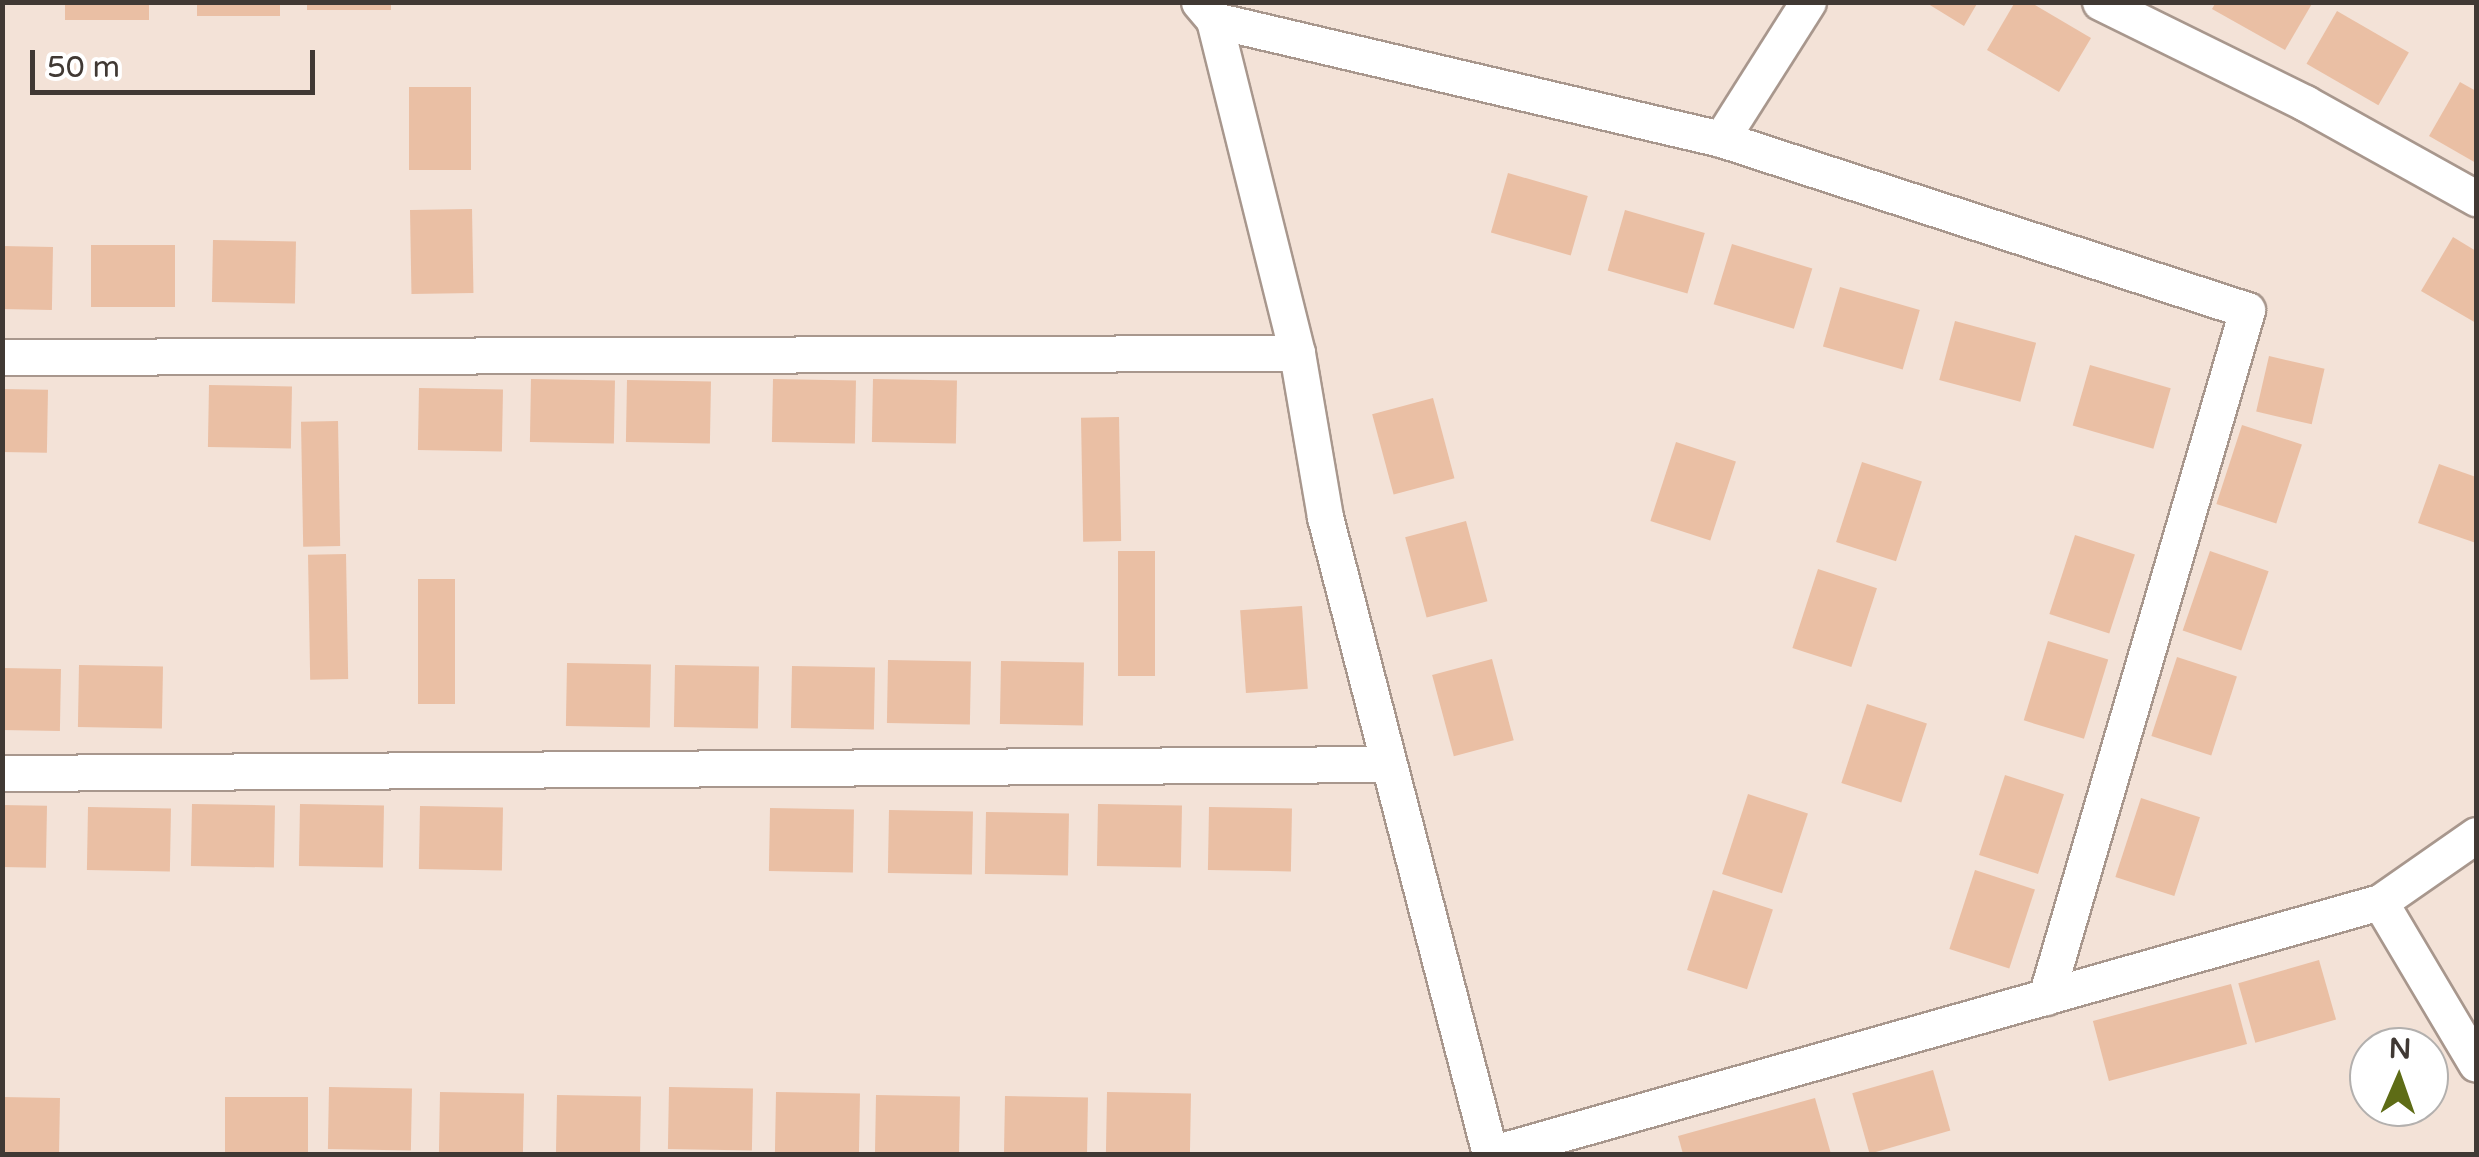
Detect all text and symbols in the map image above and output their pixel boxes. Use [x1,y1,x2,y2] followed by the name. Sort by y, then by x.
[35,30,320,92] scale bar
[47,49,120,86] text: 50 m
[2349,1027,2449,1127] north arrow
[2388,1032,2412,1066] text: N

